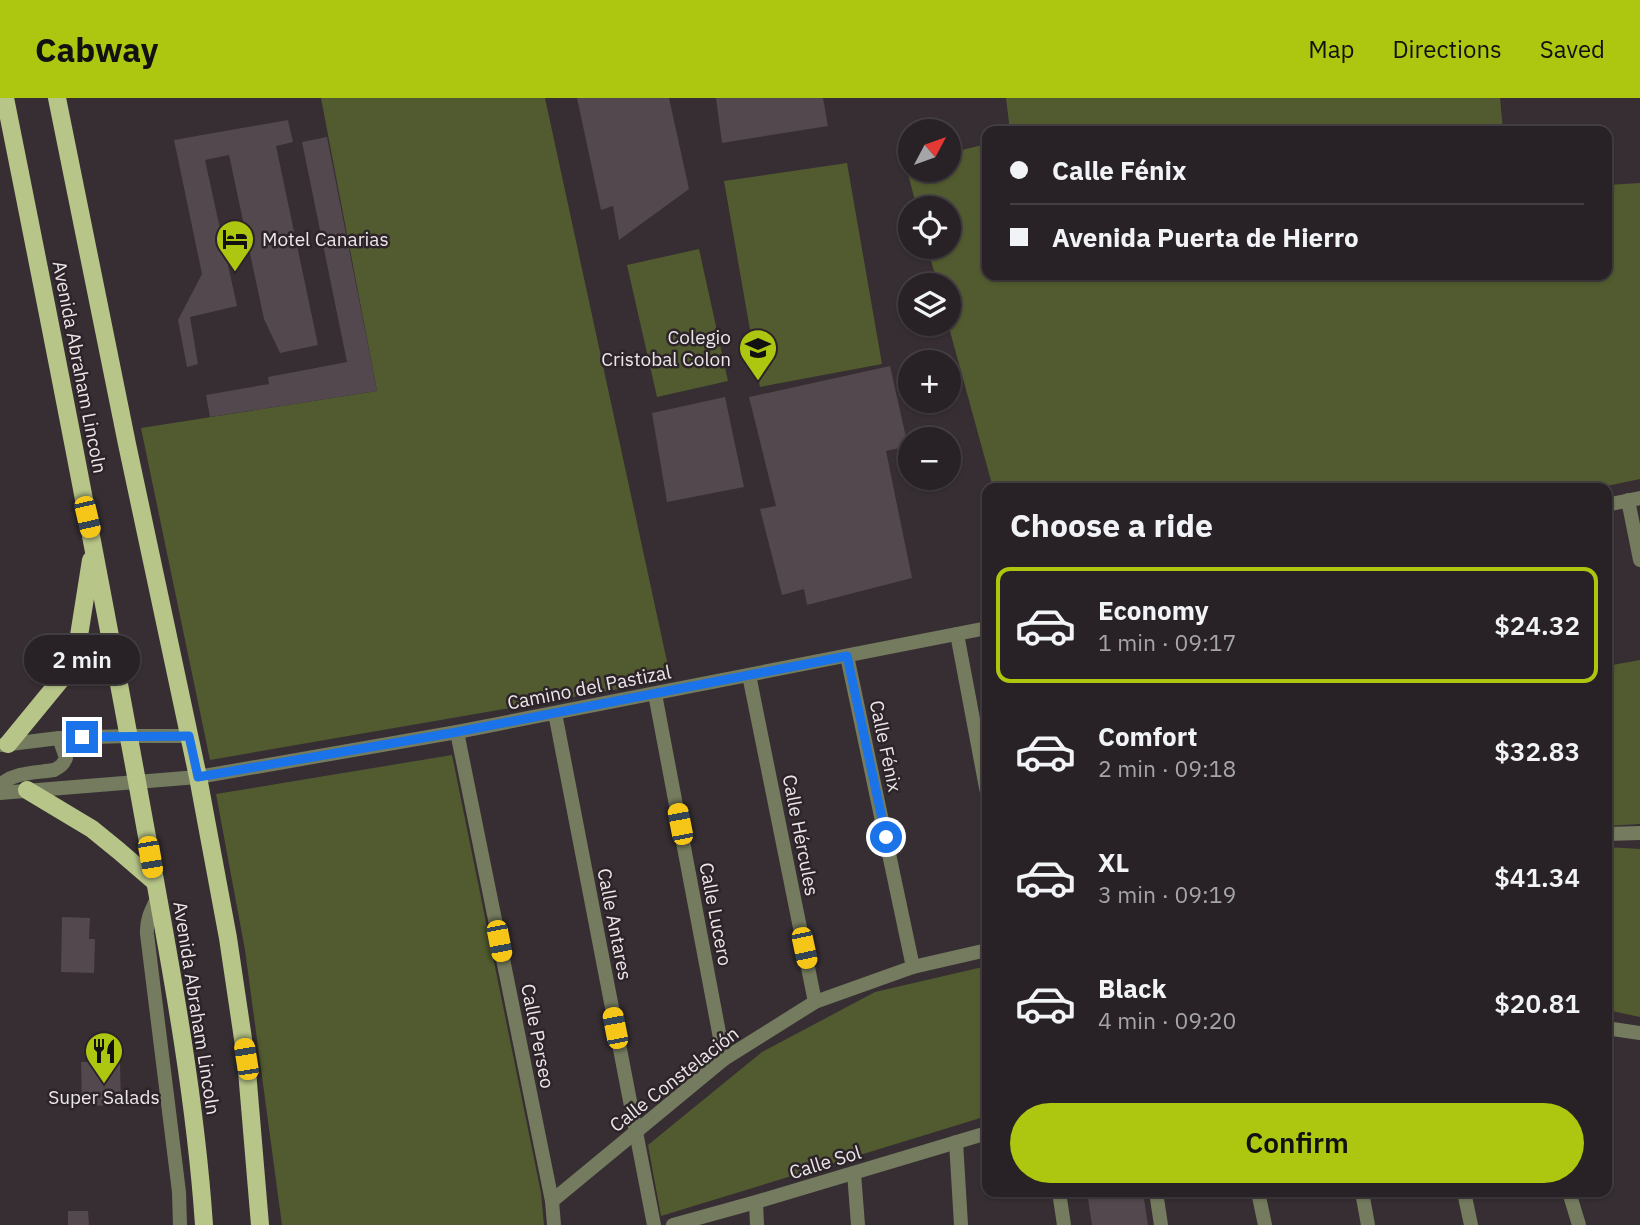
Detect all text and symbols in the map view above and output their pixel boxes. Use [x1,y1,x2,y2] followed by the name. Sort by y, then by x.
[35,28,158,71] text: Cabway
[1308,33,1354,65] text: Map
[1392,33,1502,65] text: Directions
[1540,33,1605,65] text: Saved
[898,119,961,182] north arrow
[898,119,961,490] map controls
[1052,153,1187,187] text: Calle Fénix
[898,196,961,259] button: locate
[214,218,256,273] hotel icon: Motel Canarias
[1052,220,1359,254] text: Avenida Puerta de Hierro
[262,227,389,251] place label: Motel Canarias
[48,259,112,475] street label: Avenida Abraham Lincoln
[898,273,961,336] button: layers
[601,325,731,371] place label: Colegio Cristobal Colon
[737,327,779,382] school or university icon: Colegio Cristobal Colon
[898,350,961,413] button: +
[898,427,961,490] button: −
[73,494,102,540] car
[1010,504,1213,546] text: Choose a ride
[1098,593,1209,627] text: Economy
[1014,594,1077,657] icon: car
[1494,608,1580,642] text: $24.32
[1098,627,1236,657] text: 1 min · 09:17
[24,636,140,684] callout: 2 min
[52,644,112,674] text: 2 min
[505,659,673,715] street label: Camino del Pastizal
[865,698,907,794] street label: Calle Fénix
[1098,719,1197,753] text: Comfort
[1014,720,1077,783] icon: car
[66,721,98,753] route end
[1494,734,1580,768] text: $32.83
[1098,753,1236,783] text: 2 min · 09:18
[777,772,825,898] street label: Calle Hércules
[666,801,695,847] car
[870,821,902,853] route start
[137,834,164,880] car
[1098,845,1129,879] text: XL
[1014,846,1077,909] icon: car
[694,860,738,968] street label: Calle Lucero
[1494,860,1580,894] text: $41.34
[592,866,638,982] street label: Calle Antares
[1098,879,1236,909] text: 3 min · 09:19
[168,899,226,1117] street label: Avenida Abraham Lincoln
[485,918,514,964] car
[790,925,819,971] car
[1098,971,1166,1005] text: Black
[1014,972,1077,1035] icon: car
[516,982,560,1090] street label: Calle Perseo
[1494,986,1580,1020] text: $20.81
[601,1005,630,1051] car
[1098,1005,1236,1035] text: 4 min · 09:20
[605,1021,743,1137] street label: Calle Constelación
[83,1030,125,1085] restaurant icon: Super Salads
[233,1037,260,1081] car
[48,1085,160,1109] place label: Super Salads
[1010,1103,1584,1183] button: Confirm
[786,1140,864,1184] street label: Calle Sol

